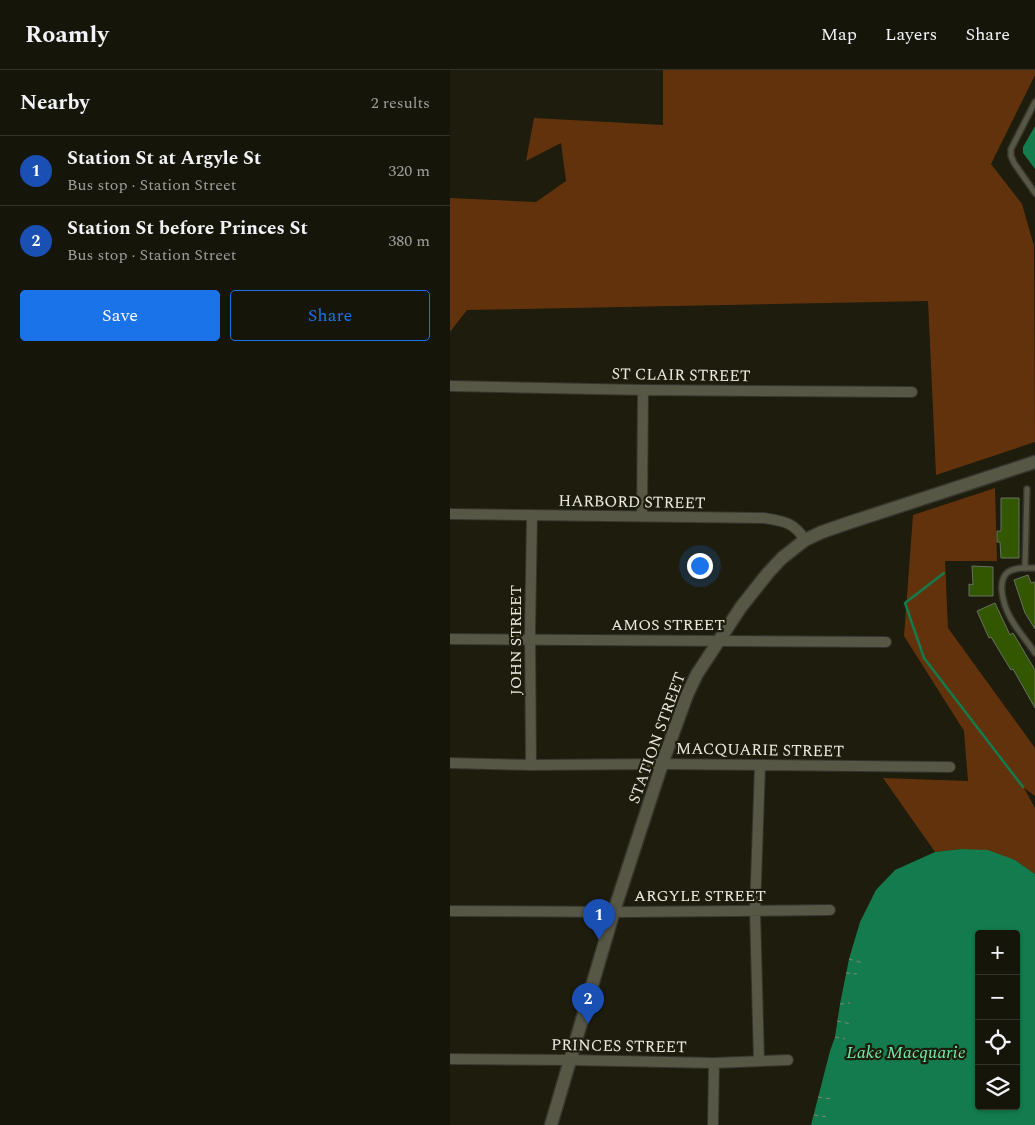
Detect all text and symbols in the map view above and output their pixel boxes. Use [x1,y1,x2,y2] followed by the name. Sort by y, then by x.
[25,17,109,53] text: Roamly
[821,21,857,48] text: Map
[885,21,937,48] text: Layers
[965,21,1010,48] text: Share
[20,87,90,119] text: Nearby
[371,91,430,115] text: 2 results
[67,144,261,173] text: Station St at Argyle St
[32,159,40,183] text: 1
[388,159,430,183] text: 320 m
[67,173,236,197] text: Bus stop · Station Street
[67,214,308,243] text: Station St before Princes St
[32,229,40,253] text: 2
[388,229,430,253] text: 380 m
[67,243,236,267] text: Bus stop · Station Street
[20,290,220,341] button: Save
[230,290,430,341] button: Share
[611,362,751,388] street label: ST CLAIR STREET
[558,489,706,515] street label: HARBORD STREET
[687,553,713,579] your location
[504,585,528,695] street label: JOHN STREET
[611,613,725,637] street label: AMOS STREET
[622,669,692,807] street label: STATION STREET
[676,737,845,763] street label: MACQUARIE STREET
[634,884,766,908] street label: ARGYLE STREET
[583,899,615,940] pin: 1
[975,930,1020,1110] map controls
[975,930,1020,975] button: +
[975,975,1020,1020] button: −
[572,983,604,1024] pin: 2
[975,1020,1020,1065] button: locate
[551,1033,687,1059] street label: PRINCES STREET
[846,1039,966,1066] water label: Lake Macquarie
[975,1065,1020,1110] button: layers

